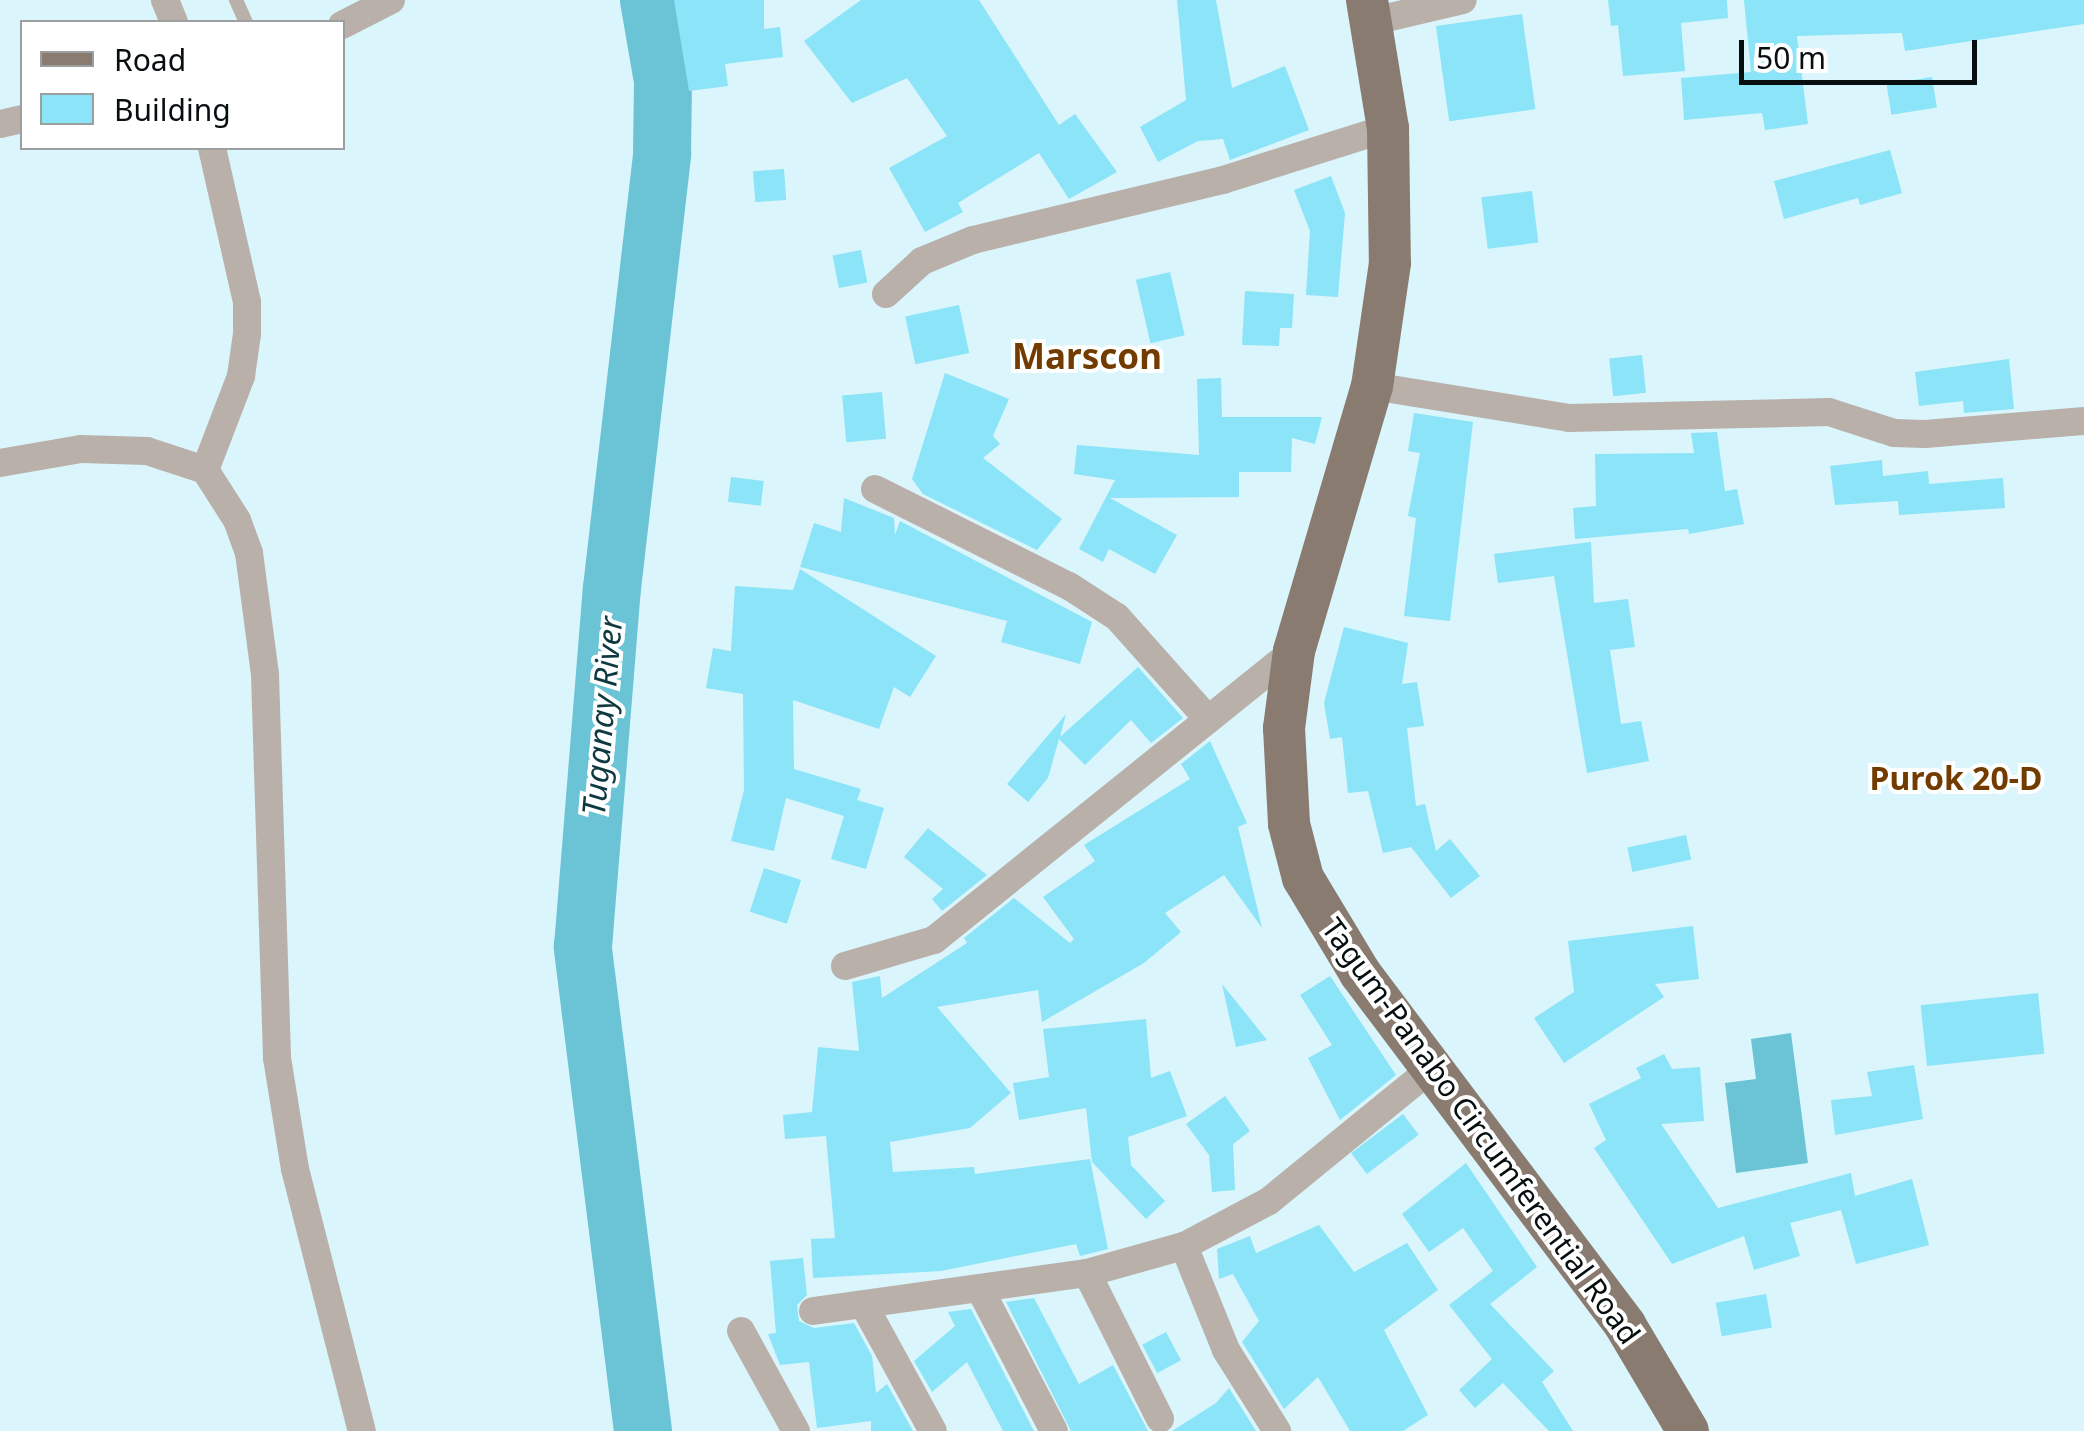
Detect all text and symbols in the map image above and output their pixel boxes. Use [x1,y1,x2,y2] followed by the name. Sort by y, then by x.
[20,20,345,150] legend
[1744,20,1982,82] scale bar
[1756,37,1826,78] text: 50 m
[114,39,186,80] text: Road
[114,89,231,130] text: Building
[1012,335,1162,377] district label: Marscon
[574,615,630,817] water label: Tuganay River
[1870,759,2042,797] district label: Purok 20-D
[1314,911,1648,1351] street label: Tagum-Panabo Circumferential Road

